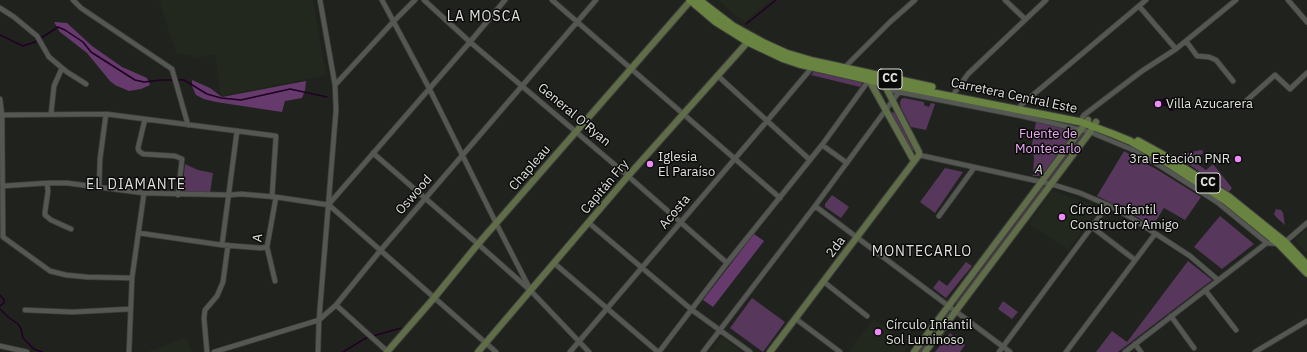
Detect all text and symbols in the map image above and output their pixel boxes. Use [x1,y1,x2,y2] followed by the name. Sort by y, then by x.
[447,9,521,25] district label: LA MOSCA
[878,69,902,89] road number: CC
[949,75,1079,117] street label: Carretera Central Este
[534,80,614,150] street label: General O'Ryan
[1166,96,1253,112] place label: Villa Azucarera
[1153,99,1163,109] marker: Villa Azucarera
[1015,126,1081,157] park label: Fuente de Montecarlo
[506,142,554,194] street label: Chapleau
[658,149,715,180] place label: Iglesia El Paraíso
[1129,151,1230,167] place label: 3ra Estación PNR
[1233,154,1243,164] marker: 3ra Estación PNR
[578,157,632,217] street label: Capitán Fry
[645,159,655,169] marker: Iglesia El Paraíso
[1033,162,1045,178] street label: A
[393,172,435,218] street label: Oswood
[1196,173,1220,193] road number: CC
[86,177,186,193] district label: EL DIAMANTE
[656,192,694,232] street label: Acosta
[1070,202,1179,233] place label: Círculo Infantil Constructor Amigo
[1057,212,1067,222] marker: Círculo Infantil Constructor Amigo
[250,233,266,243] street label: A
[823,233,849,261] street label: 2da
[872,244,972,260] district label: MONTECARLO
[886,317,972,348] place label: Círculo Infantil Sol Luminoso
[873,327,883,337] marker: Círculo Infantil Sol Luminoso

